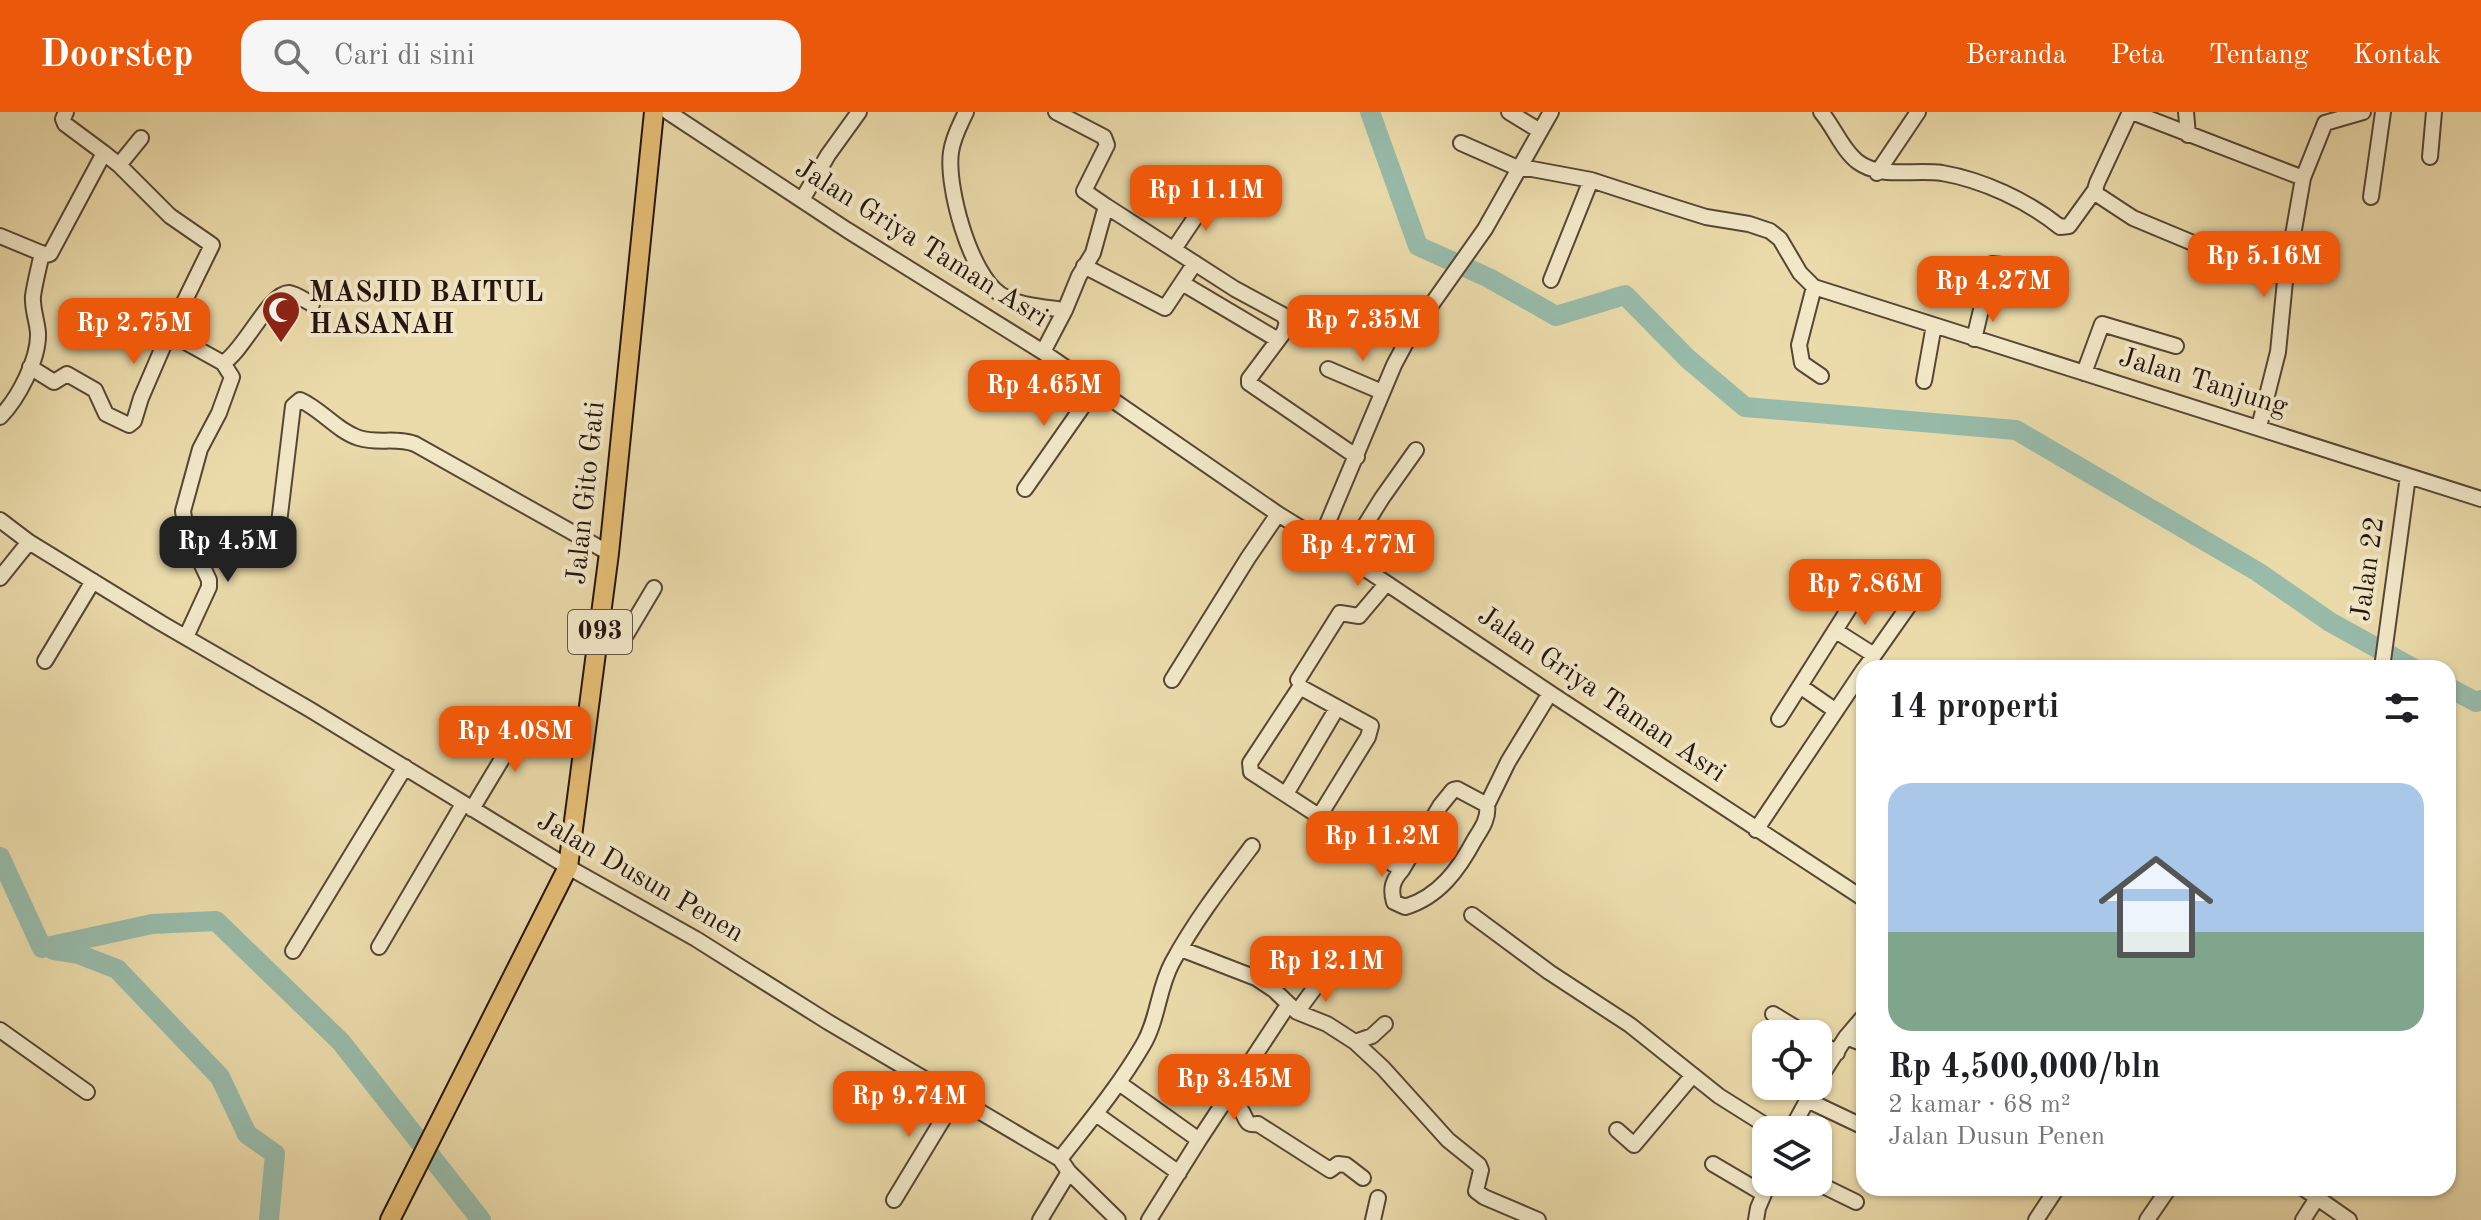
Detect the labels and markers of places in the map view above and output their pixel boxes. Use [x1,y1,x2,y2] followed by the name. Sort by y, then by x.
[1123,165,1289,233] pin: Rp 11.1M
[2181,231,2347,299] pin: Rp 5.16M
[1910,256,2076,324] pin: Rp 4.27M
[309,280,543,340] place label: MASJID BAITUL HASANAH
[260,289,302,344] mosque icon: MASJID BAITUL HASANAH
[1280,295,1446,363] pin: Rp 7.35M
[51,298,217,366] pin: Rp 2.75M
[961,360,1127,428] pin: Rp 4.65M
[154,516,302,584] pin: Rp 4.5M
[1275,520,1441,588] pin: Rp 4.77M
[1782,559,1948,627] pin: Rp 7.86M
[432,706,598,774] pin: Rp 4.08M
[1299,811,1465,879] pin: Rp 11.2M
[1243,936,1409,1004] pin: Rp 12.1M
[1151,1054,1317,1122] pin: Rp 3.45M
[826,1071,992,1139] pin: Rp 9.74M

